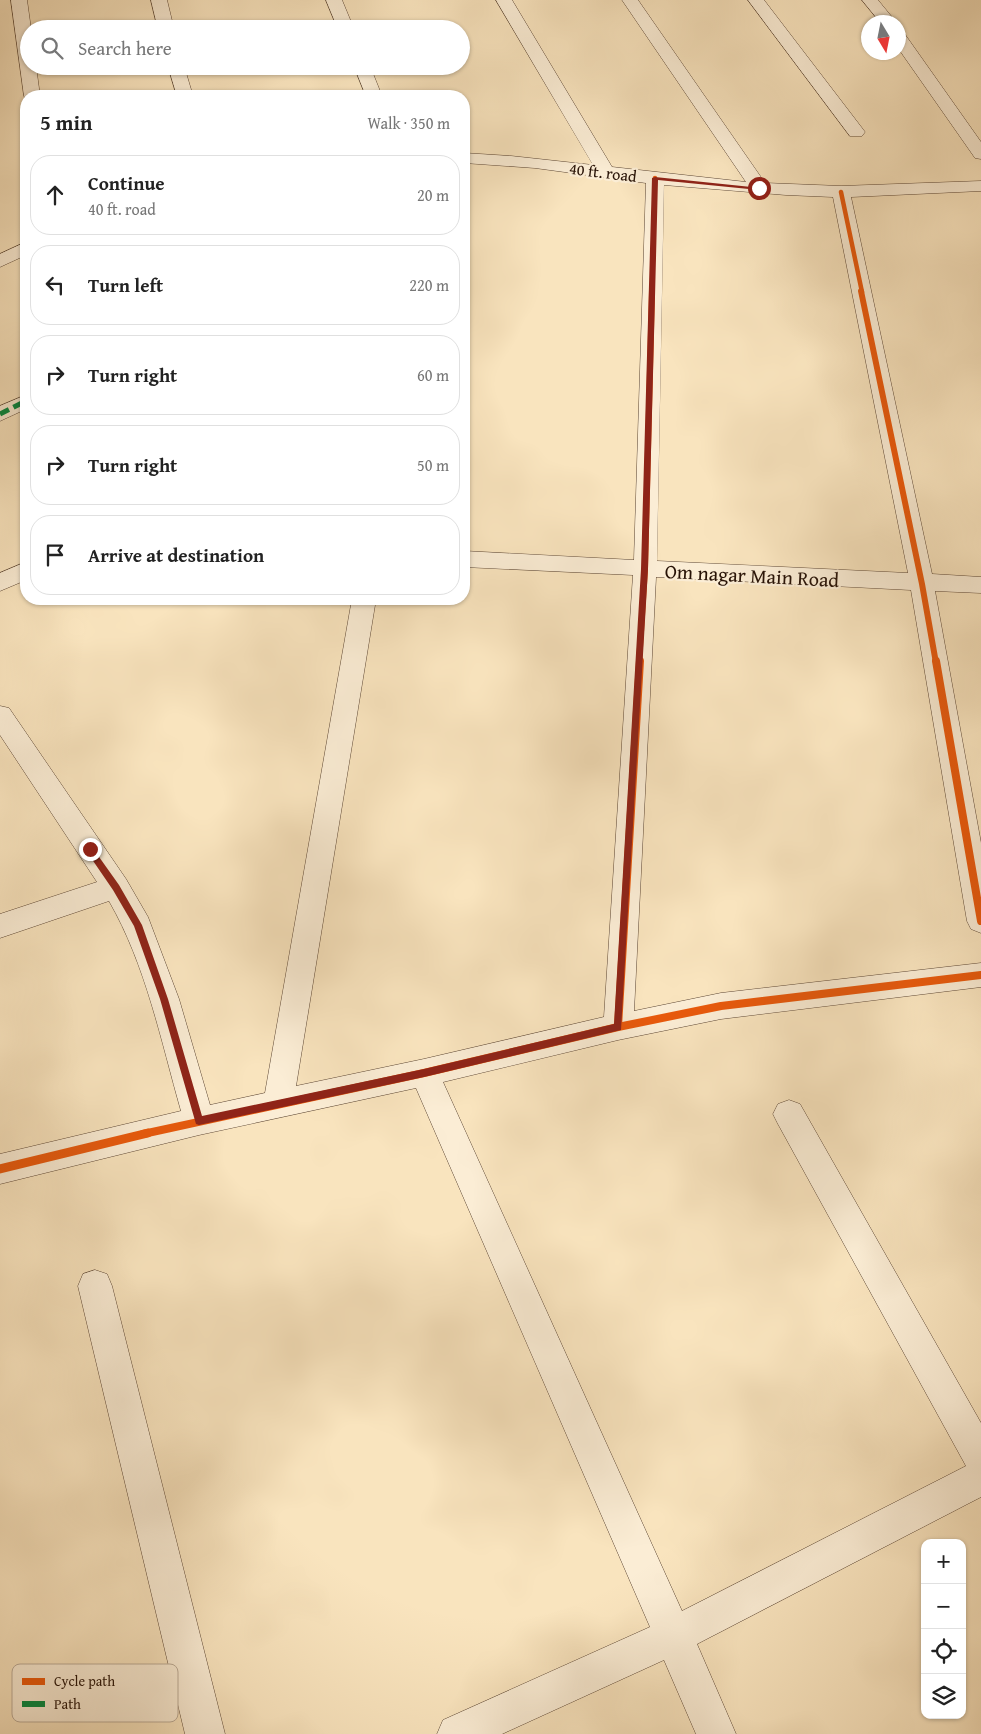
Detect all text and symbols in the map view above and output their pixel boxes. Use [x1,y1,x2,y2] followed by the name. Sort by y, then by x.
[861,15,906,60] north arrow
[20,20,470,75] search box
[38,34,66,62] icon: search
[78,34,172,62] text: Search here
[40,107,92,138] text: 5 min
[367,111,450,135] text: Walk · 350 m
[568,156,639,188] street label: 40 ft. road
[88,169,165,197] text: Continue
[748,177,771,200] route start
[41,181,69,209] icon: ahead
[417,183,449,207] text: 20 m
[88,197,156,221] text: 40 ft. road
[41,271,69,299] icon: left
[88,271,163,299] text: Turn left
[409,273,449,297] text: 220 m
[41,361,69,389] icon: right
[88,361,177,389] text: Turn right
[417,363,449,387] text: 60 m
[41,451,69,479] icon: right
[88,451,177,479] text: Turn right
[417,453,449,477] text: 50 m
[41,541,69,569] icon: arrive
[88,541,264,569] text: Arrive at destination
[664,556,840,594] street label: Om nagar Main Road
[79,838,102,861] route end
[921,1539,966,1719] map controls
[921,1539,966,1584] button: +
[921,1584,966,1629] button: −
[921,1629,966,1674] button: locate
[12,1664,178,1722] legend
[54,1671,115,1691] text: Cycle path
[921,1674,966,1719] button: layers
[54,1694,81,1714] text: Path

